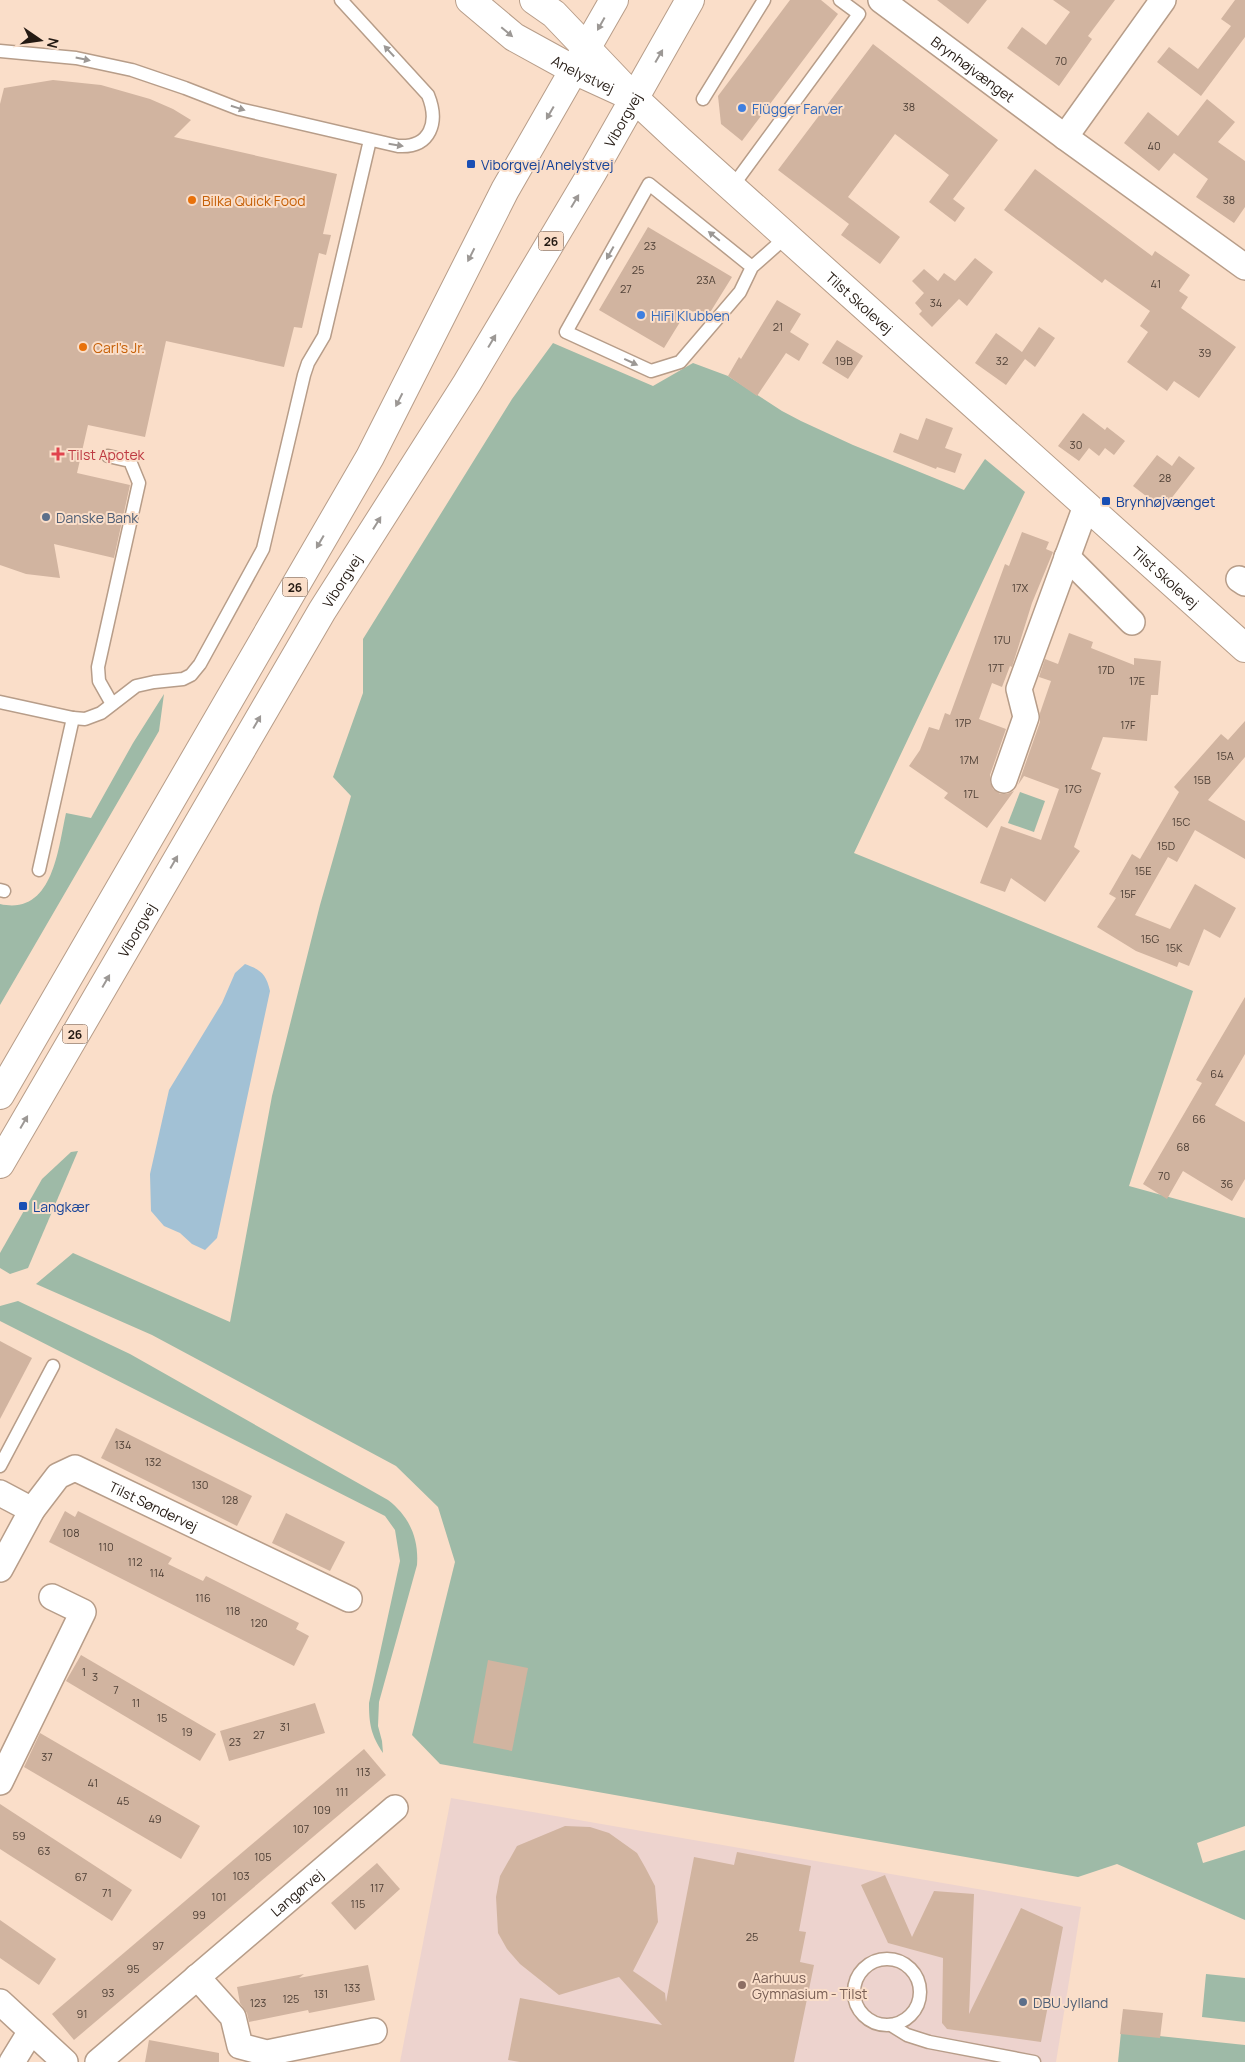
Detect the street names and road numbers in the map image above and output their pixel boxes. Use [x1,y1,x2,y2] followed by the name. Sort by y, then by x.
[928,31,1019,106] street label: Brynhøjvænget
[549,50,618,97] street label: Anelystvej
[599,89,645,150] street label: Viborgvej
[538,232,564,250] road number: 26
[822,267,898,337] street label: Tilst Skolevej
[1128,542,1203,612] street label: Tilst Skolevej
[317,550,365,611] street label: Viborgvej
[282,578,308,596] road number: 26
[113,899,160,960] street label: Viborgvej
[62,1024,88,1044] road number: 26
[106,1476,201,1535] street label: Tilst Søndervej
[266,1865,327,1920] street label: Langørvej

